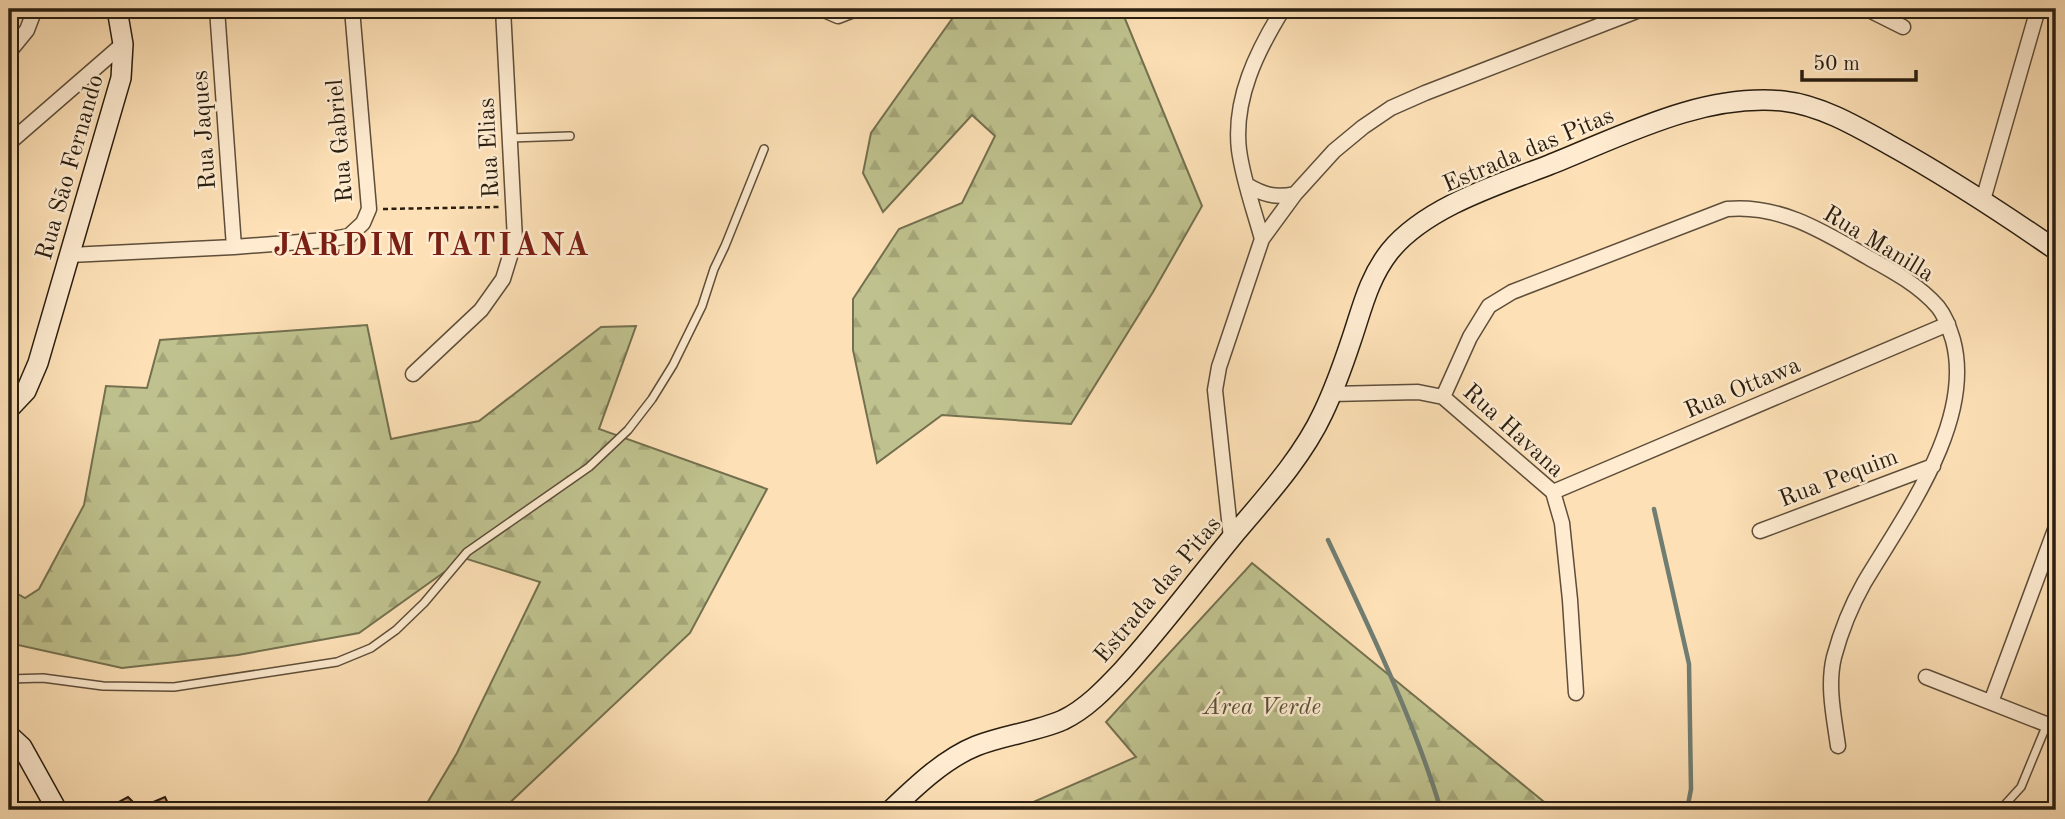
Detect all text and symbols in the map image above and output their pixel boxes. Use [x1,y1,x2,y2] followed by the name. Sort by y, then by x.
[1802,38,1916,82] scale bar
[1813,54,1860,75] text: 50 m
[189,69,221,190] street label: Rua Jaques
[33,72,109,263] street label: Rua São Fernando
[324,78,358,204] street label: Rua Gabriel
[475,97,505,199] street label: Rua Elias
[1440,104,1618,198] street label: Estrada das Pitas
[1818,202,1938,287] street label: Rua Manilla
[273,231,591,263] district label: JARDIM TATIANA
[1681,354,1804,424] street label: Rua Ottawa
[1457,380,1568,483] street label: Rua Havana
[1776,445,1901,512] street label: Rua Pequim
[1090,512,1227,668] street label: Estrada das Pitas
[1201,691,1321,720] park label: Área Verde

